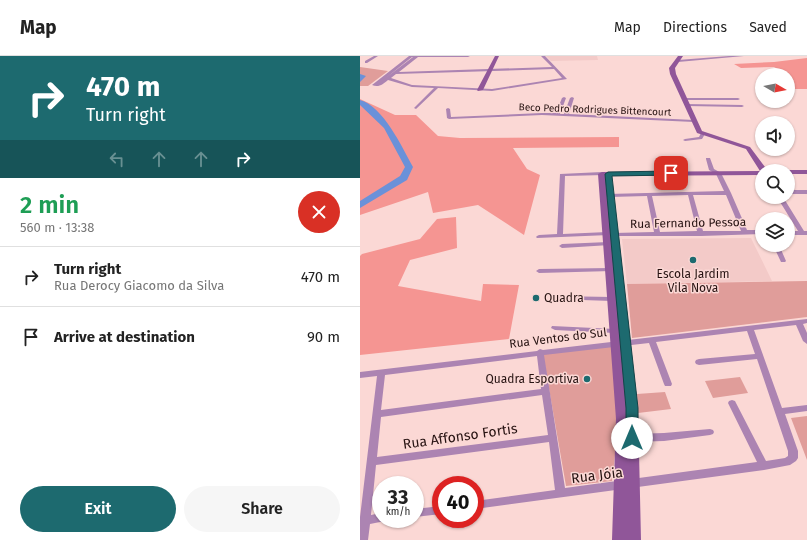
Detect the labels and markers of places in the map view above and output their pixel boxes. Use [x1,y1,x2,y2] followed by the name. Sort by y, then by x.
[654,156,688,190] pin
[688,255,698,265] marker: Escola Jardim Vila Nova
[657,267,729,295] place label: Escola Jardim Vila Nova
[544,291,584,305] place label: Quadra
[531,293,541,303] marker: Quadra
[485,372,579,386] place label: Quadra Esportiva
[582,374,592,384] marker: Quadra Esportiva

